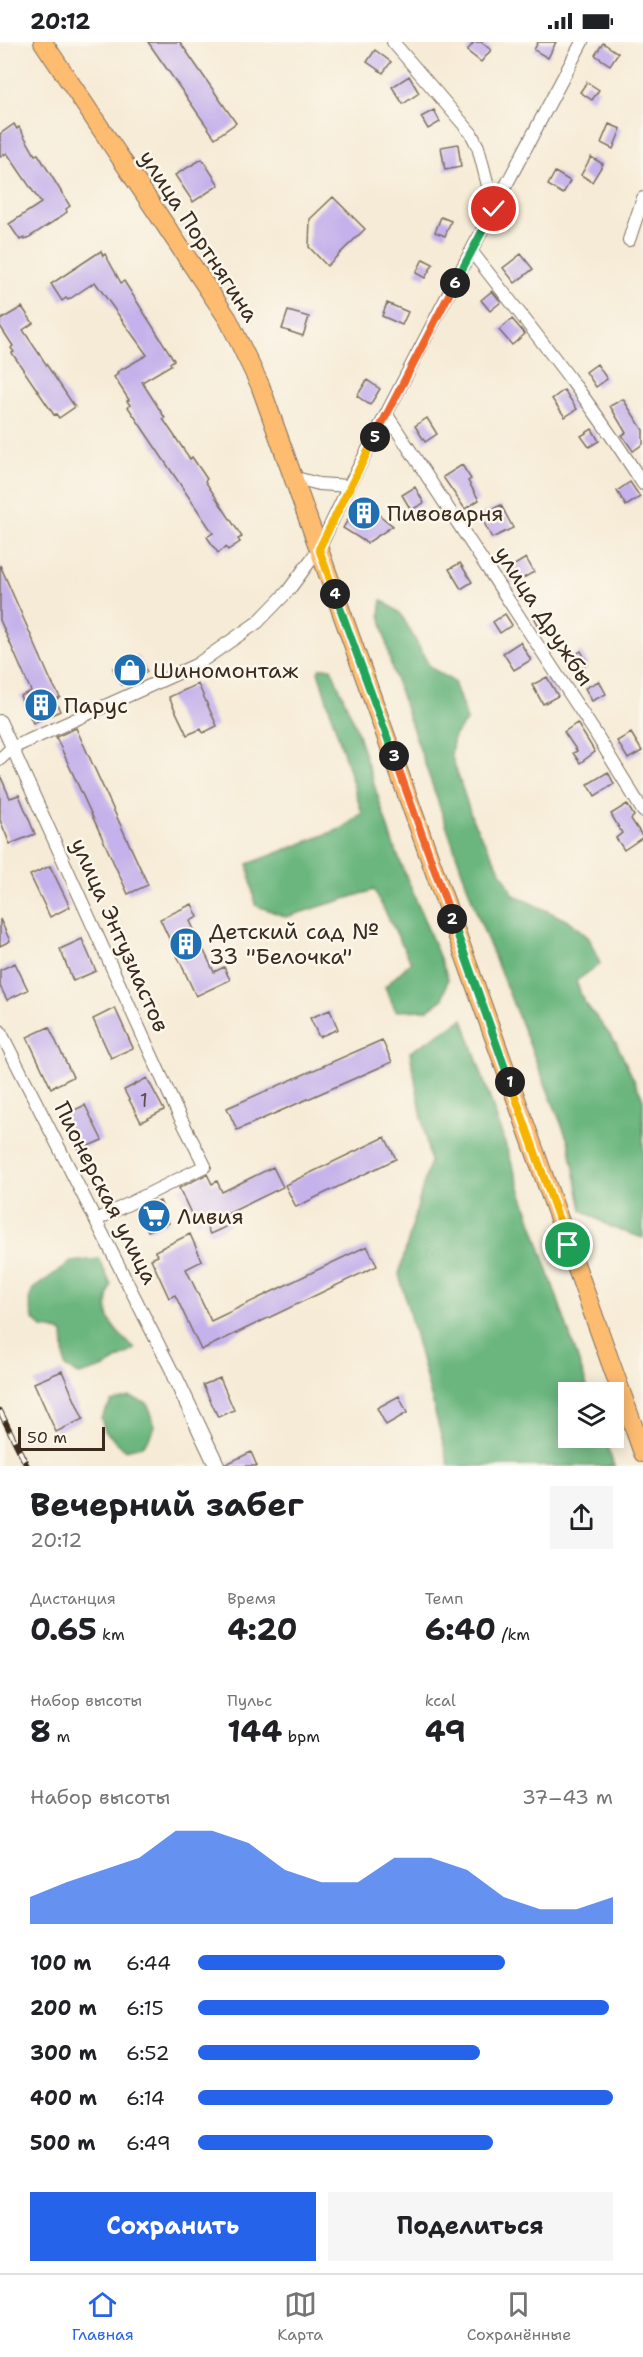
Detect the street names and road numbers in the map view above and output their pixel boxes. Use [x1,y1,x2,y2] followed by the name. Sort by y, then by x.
[133,144,266,328] street label: улица Портнягина
[488,540,600,692] street label: улица Дружбы
[64,834,176,1036] street label: улица Энтузиастов
[47,1097,165,1289] street label: Пионерская улица

